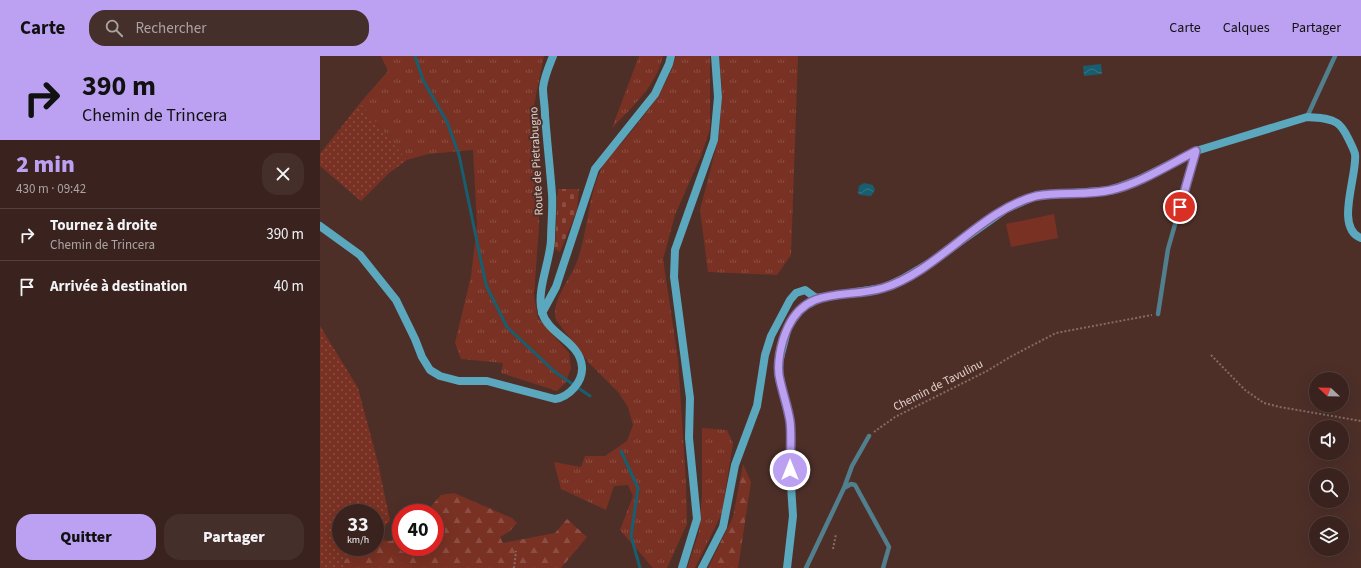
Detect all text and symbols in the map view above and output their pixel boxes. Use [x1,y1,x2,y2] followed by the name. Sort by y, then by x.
[89,10,369,46] search box
[20,15,65,42] text: Carte
[103,17,125,39] icon: search
[135,18,206,39] text: Rechercher
[1169,18,1201,38] text: Carte
[1223,18,1270,38] text: Calques
[1292,18,1341,38] text: Partager
[82,66,156,106] text: 390 m
[16,72,68,124] icon: right
[82,103,227,128] text: Chemin de Trincera
[525,106,548,216] street label: Route de Pietrabugno
[16,147,75,182] text: 2 min
[262,153,304,195] button: close
[16,180,86,198] text: 430 m · 09:42
[1163,190,1197,224] pin
[1169,196,1191,218] icon: arrive
[50,215,157,236] text: Tournez à droite
[16,224,38,246] icon: right
[266,224,304,245] text: 390 m
[50,236,155,254] text: Chemin de Trincera
[16,276,38,298] icon: arrive
[50,276,187,297] text: Arrivée à destination
[274,276,304,297] text: 40 m
[890,355,986,416] street label: Chemin de Tavulinu
[1309,372,1349,412] north arrow
[1309,372,1349,556] map controls
[1309,420,1349,460] button: sound
[769,449,811,491] position arrow
[1309,468,1349,508] button: search
[392,504,444,556] speed limit sign: 40
[347,511,369,539] text: 33
[16,514,156,560] button: Quitter
[164,514,304,560] button: Partager
[1309,516,1349,556] button: layers
[347,533,369,547] text: km/h

